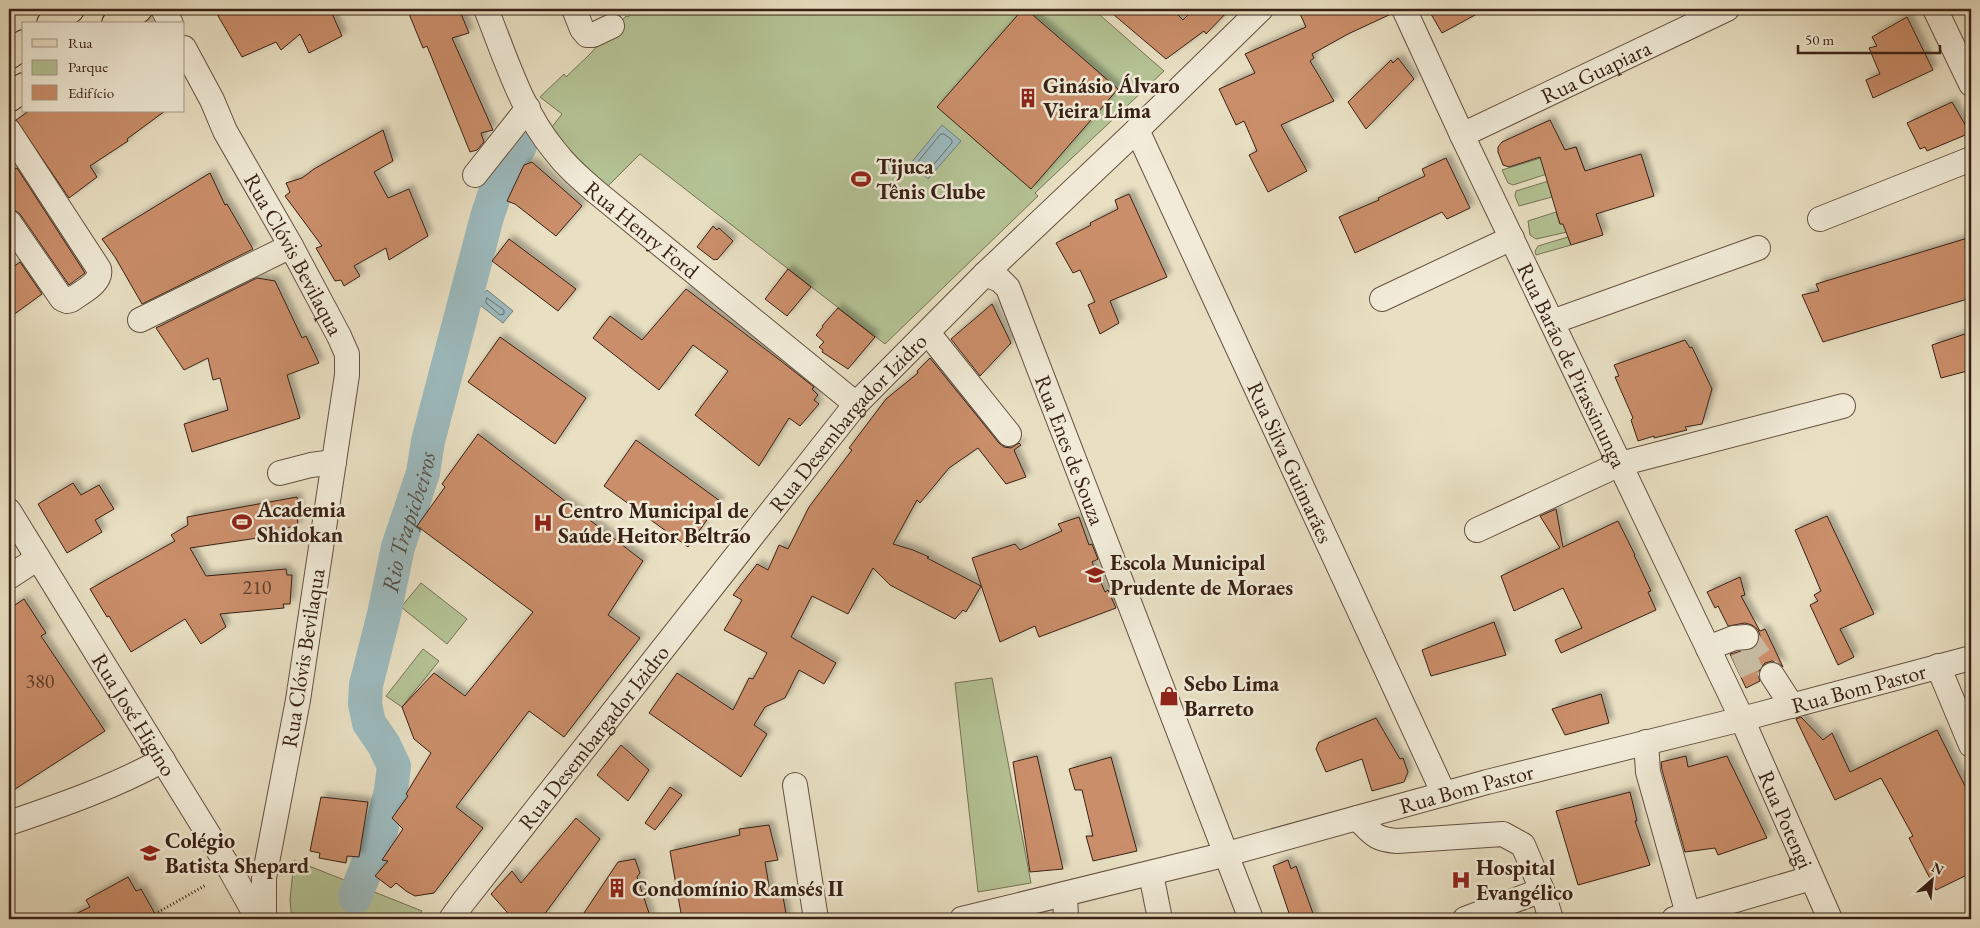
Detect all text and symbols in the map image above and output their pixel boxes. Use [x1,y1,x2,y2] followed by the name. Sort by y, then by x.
[22,22,185,112] legend
[1798,22,1940,54] scale bar
[1805,30,1834,49] text: 50 m
[68,33,93,52] text: Rua
[1536,33,1656,110] street label: Rua Guapiara
[68,57,108,76] text: Parque
[1043,71,1180,125] place label: Ginásio Álvaro Vieira Lima
[68,83,114,102] text: Edifício
[1017,87,1039,109] building icon: Ginásio Álvaro Vieira Lima
[876,152,985,206] place label: Tijuca Tênis Clube
[238,168,351,341] street label: Rua Clóvis Bevilaqua
[850,168,872,190] sports icon: Tijuca Tênis Clube
[578,174,706,285] street label: Rua Henry Ford
[1511,258,1634,473] street label: Rua Barão de Pirassinunga
[762,326,933,518] street label: Rua Desembargador Izidro
[1028,371,1112,529] street label: Rua Enes de Souza
[1241,377,1340,548] street label: Rua Silva Guimarães
[373,449,442,595] water label: Rio Trapicheiros
[256,495,346,549] place label: Academia Shidokan
[558,496,751,550] place label: Centro Municipal de Saúde Heitor Beltrão
[231,511,253,533] sports icon: Academia Shidokan
[532,512,554,534] hospital icon: Centro Municipal de Saúde Heitor Beltrão
[1110,548,1293,602] place label: Escola Municipal Prudente de Moraes
[1084,564,1106,586] school or university icon: Escola Municipal Prudente de Moraes
[275,566,332,750] street label: Rua Clóvis Bevilaqua
[243,574,272,600] house number: 210
[511,638,675,836] street label: Rua Desembargador Izidro
[85,647,184,782] street label: Rua José Higino
[1788,656,1930,720] street label: Rua Bom Pastor
[26,668,55,694] house number: 380
[1184,669,1279,723] place label: Sebo Lima Barreto
[1158,685,1180,707] shop icon: Sebo Lima Barreto
[1396,756,1537,820] street label: Rua Bom Pastor
[1752,766,1820,873] street label: Rua Potengi
[165,826,309,880] place label: Colégio Batista Shepard
[139,842,161,864] school or university icon: Colégio Batista Shepard
[1476,853,1573,907] place label: Hospital Evangélico
[1908,856,1958,906] north arrow
[1929,858,1948,879] text: N
[1450,869,1472,891] hospital icon: Hospital Evangélico
[632,874,844,903] place label: Condomínio Ramsés II
[606,877,628,899] building icon: Condomínio Ramsés II

